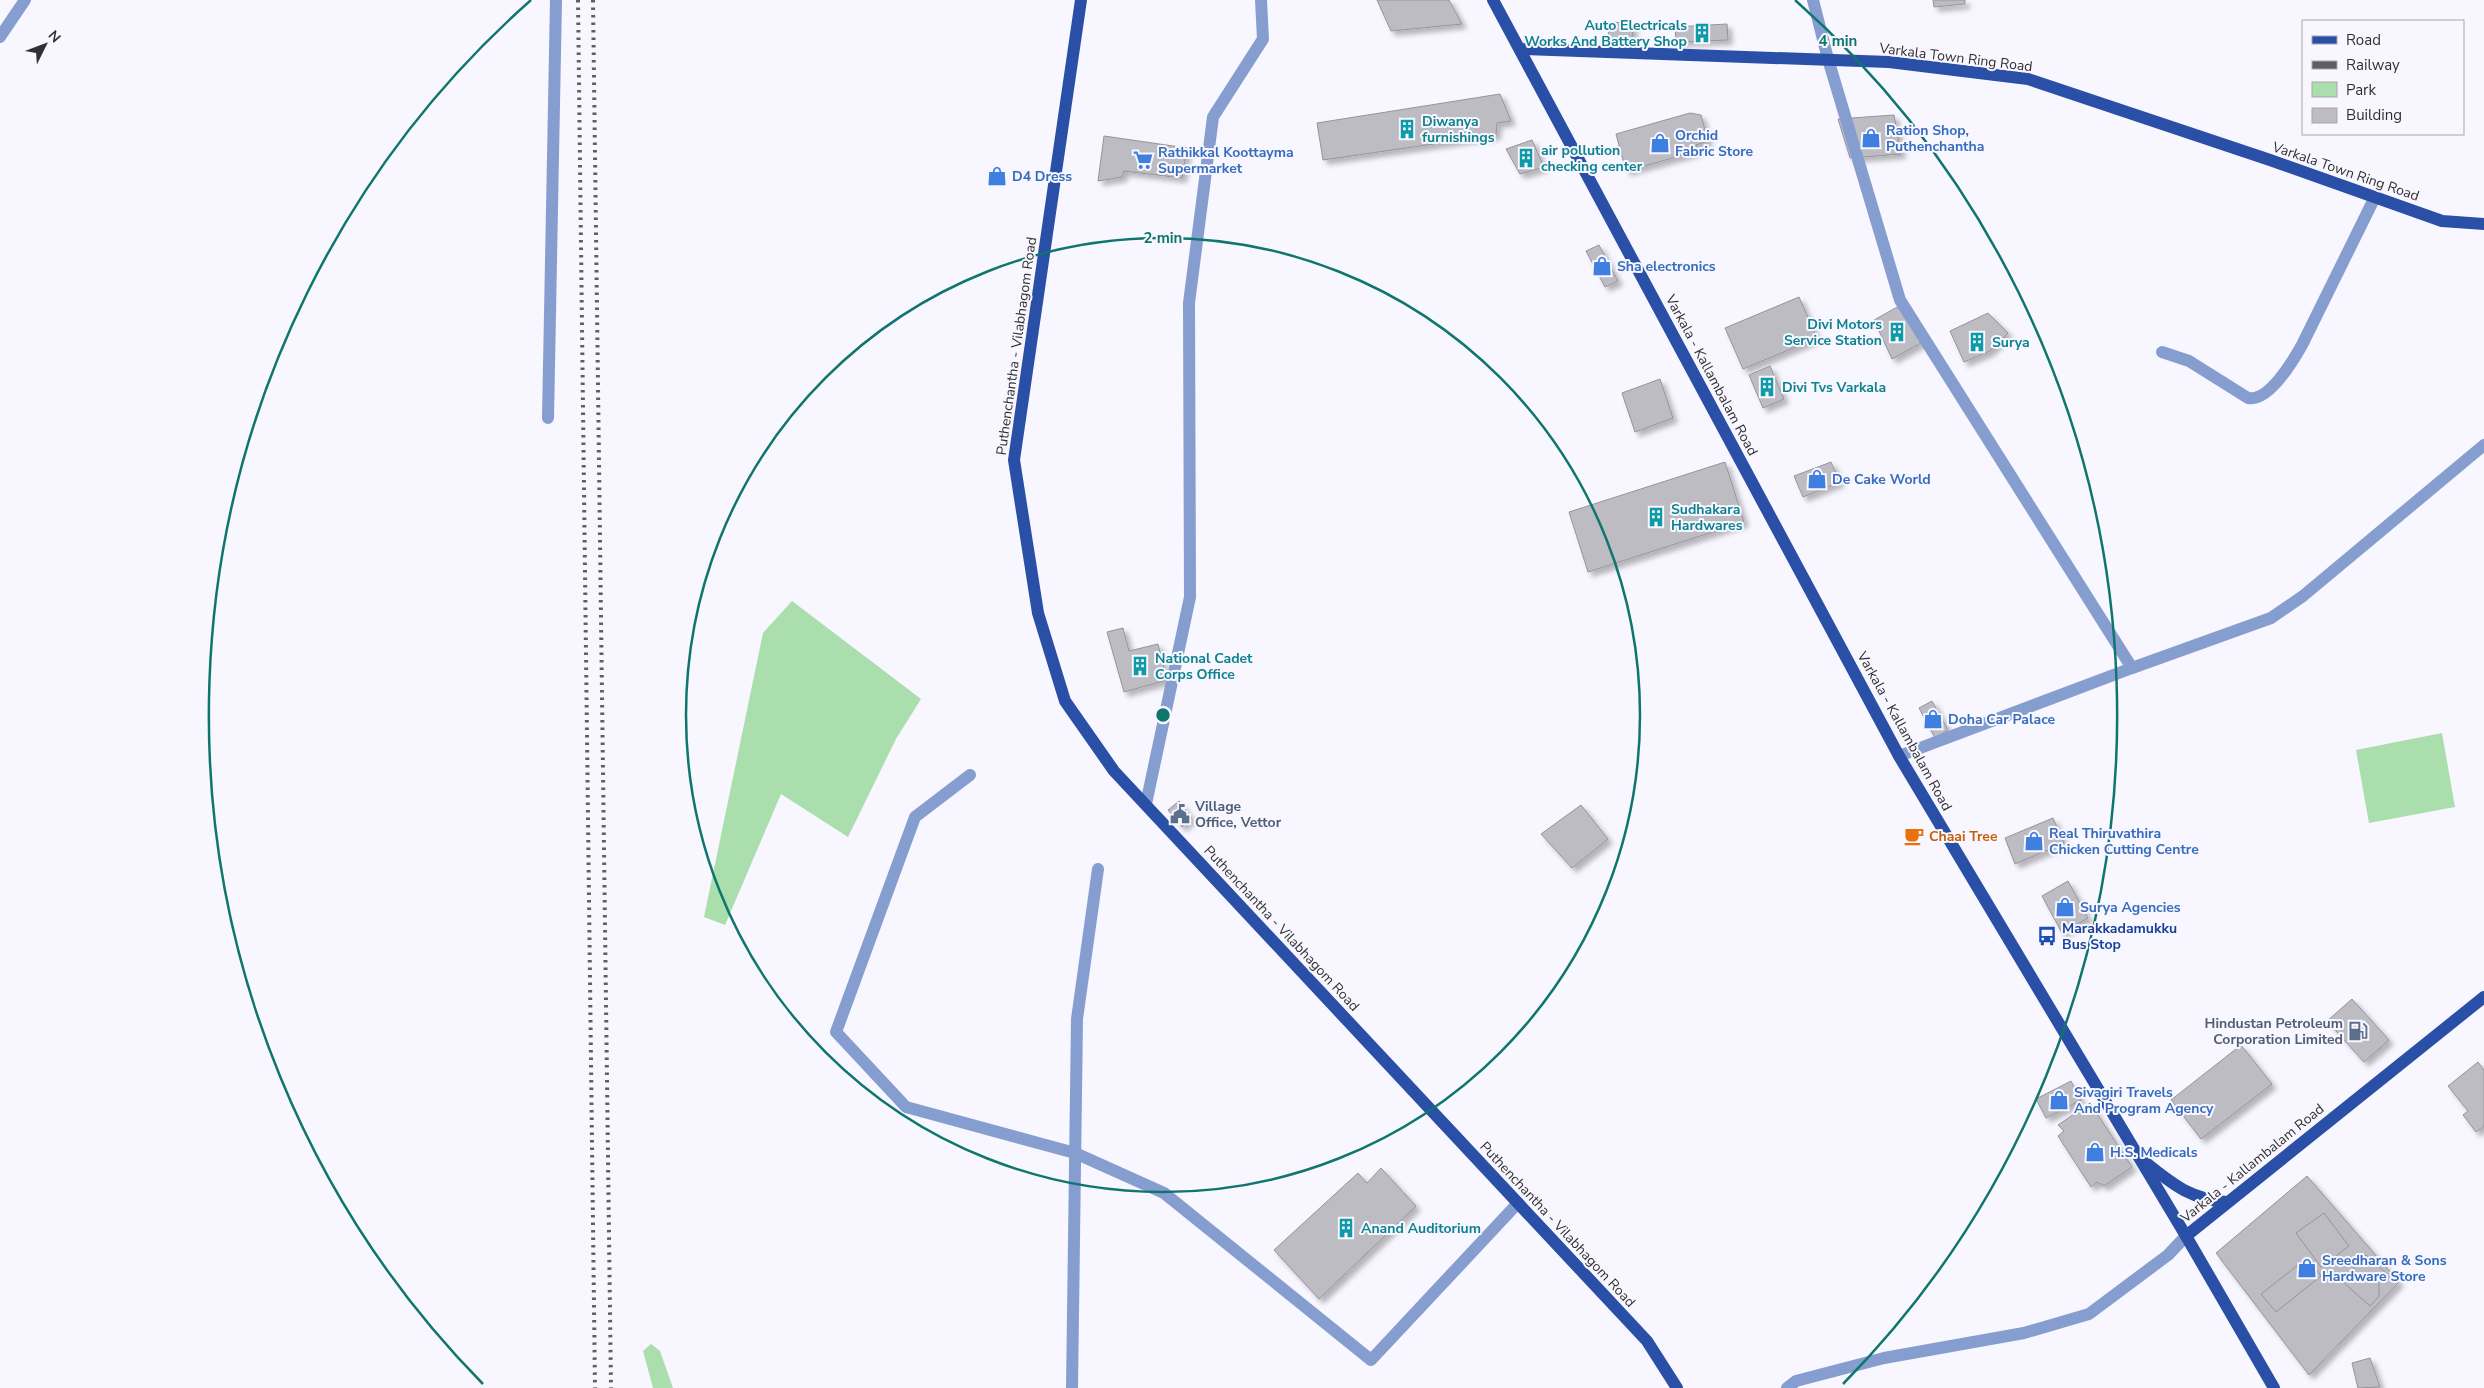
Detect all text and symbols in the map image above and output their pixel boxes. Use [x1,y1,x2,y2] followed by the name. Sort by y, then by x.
[1524,16,1687,51] place label: Auto Electricals Works And Battery Shop
[20,20,70,70] north arrow
[2302,20,2464,135] legend
[1691,22,1713,44] building icon: Auto Electricals Works And Battery Shop
[44,26,65,47] text: N
[2346,30,2381,50] text: Road
[1819,31,1857,51] text: 4 min
[1877,39,2034,76] street label: Varkala Town Ring Road
[2346,55,2400,75] text: Railway
[2346,80,2376,100] text: Park
[2346,105,2402,125] text: Building
[1422,112,1495,147] place label: Diwanya furnishings
[1396,118,1418,140] building icon: Diwanya furnishings
[1886,121,1984,156] place label: Ration Shop, Puthenchantha
[1675,126,1754,161] place label: Orchid Fabric Store
[1860,127,1882,149] shop icon: Ration Shop, Puthenchantha
[1649,132,1671,154] shop icon: Orchid Fabric Store
[2269,137,2422,206] street label: Varkala Town Ring Road
[1541,141,1643,176] place label: air pollution checking center
[1158,143,1294,178] place label: Rathikkal Koottayma Supermarket
[1515,147,1537,169] building icon: air pollution checking center
[1132,149,1154,171] supermarket icon: Rathikkal Koottayma Supermarket
[986,165,1008,187] shop icon: D4 Dress
[1012,167,1072,186] place label: D4 Dress
[1144,228,1182,248] text: 2 min
[992,236,1041,456] street label: Puthenchantha - Vilabhagom Road
[1591,255,1613,277] shop icon: Sha electronics
[1617,257,1716,276] place label: Sha electronics
[1661,291,1762,459] street label: Varkala - Kallambalam Road
[1784,315,1882,350] place label: Divi Motors Service Station
[1886,321,1908,343] building icon: Divi Motors Service Station
[1966,331,1988,353] building icon: Surya
[1992,333,2030,352] place label: Surya
[1756,376,1778,398] building icon: Divi Tvs Varkala
[1782,378,1886,397] place label: Divi Tvs Varkala
[1806,468,1828,490] shop icon: De Cake World
[1832,470,1931,489] place label: De Cake World
[1671,500,1743,535] place label: Sudhakara Hardwares
[1645,506,1667,528] building icon: Sudhakara Hardwares
[1852,647,1956,814] street label: Varkala - Kallambalam Road
[1155,649,1253,684] place label: National Cadet Corps Office
[1129,655,1151,677] building icon: National Cadet Corps Office
[1154,706,1172,724] centre of rings
[1922,708,1944,730] shop icon: Doha Car Palace
[1948,710,2056,729] place label: Doha Car Palace
[1194,797,1282,832] place label: Village Office, Vettor
[1169,803,1191,825] public building icon: Village Office, Vettor
[2049,824,2199,859] place label: Real Thiruvathira Chicken Cutting Centre
[1903,825,1925,847] cafe icon: Chaai Tree
[1929,827,1998,846] place label: Chaai Tree
[2023,830,2045,852] shop icon: Real Thiruvathira Chicken Cutting Centre
[1200,841,1364,1015] street label: Puthenchantha - Vilabhagom Road
[2054,896,2076,918] shop icon: Surya Agencies
[2080,898,2181,917] place label: Surya Agencies
[2062,919,2177,954] place label: Marakkadamukku Bus Stop
[2036,925,2058,947] bus stop icon: Marakkadamukku Bus Stop
[2205,1014,2343,1049] place label: Hindustan Petroleum Corporation Limited
[2347,1020,2369,1042] fuel station icon: Hindustan Petroleum Corporation Limited
[2074,1083,2214,1118] place label: Sivagiri Travels And Program Agency
[2048,1089,2070,1111] shop icon: Sivagiri Travels And Program Agency
[2176,1100,2328,1228] street label: Varkala - Kallambalam Road
[1476,1137,1640,1311] street label: Puthenchantha - Vilabhagom Road
[2084,1141,2106,1163] shop icon: H.S. Medicals
[2110,1143,2198,1162] place label: H.S. Medicals
[1335,1217,1357,1239] building icon: Anand Auditorium
[1361,1219,1481,1238] place label: Anand Auditorium
[2322,1251,2447,1286] place label: Sreedharan & Sons Hardware Store
[2296,1257,2318,1279] shop icon: Sreedharan & Sons Hardware Store

